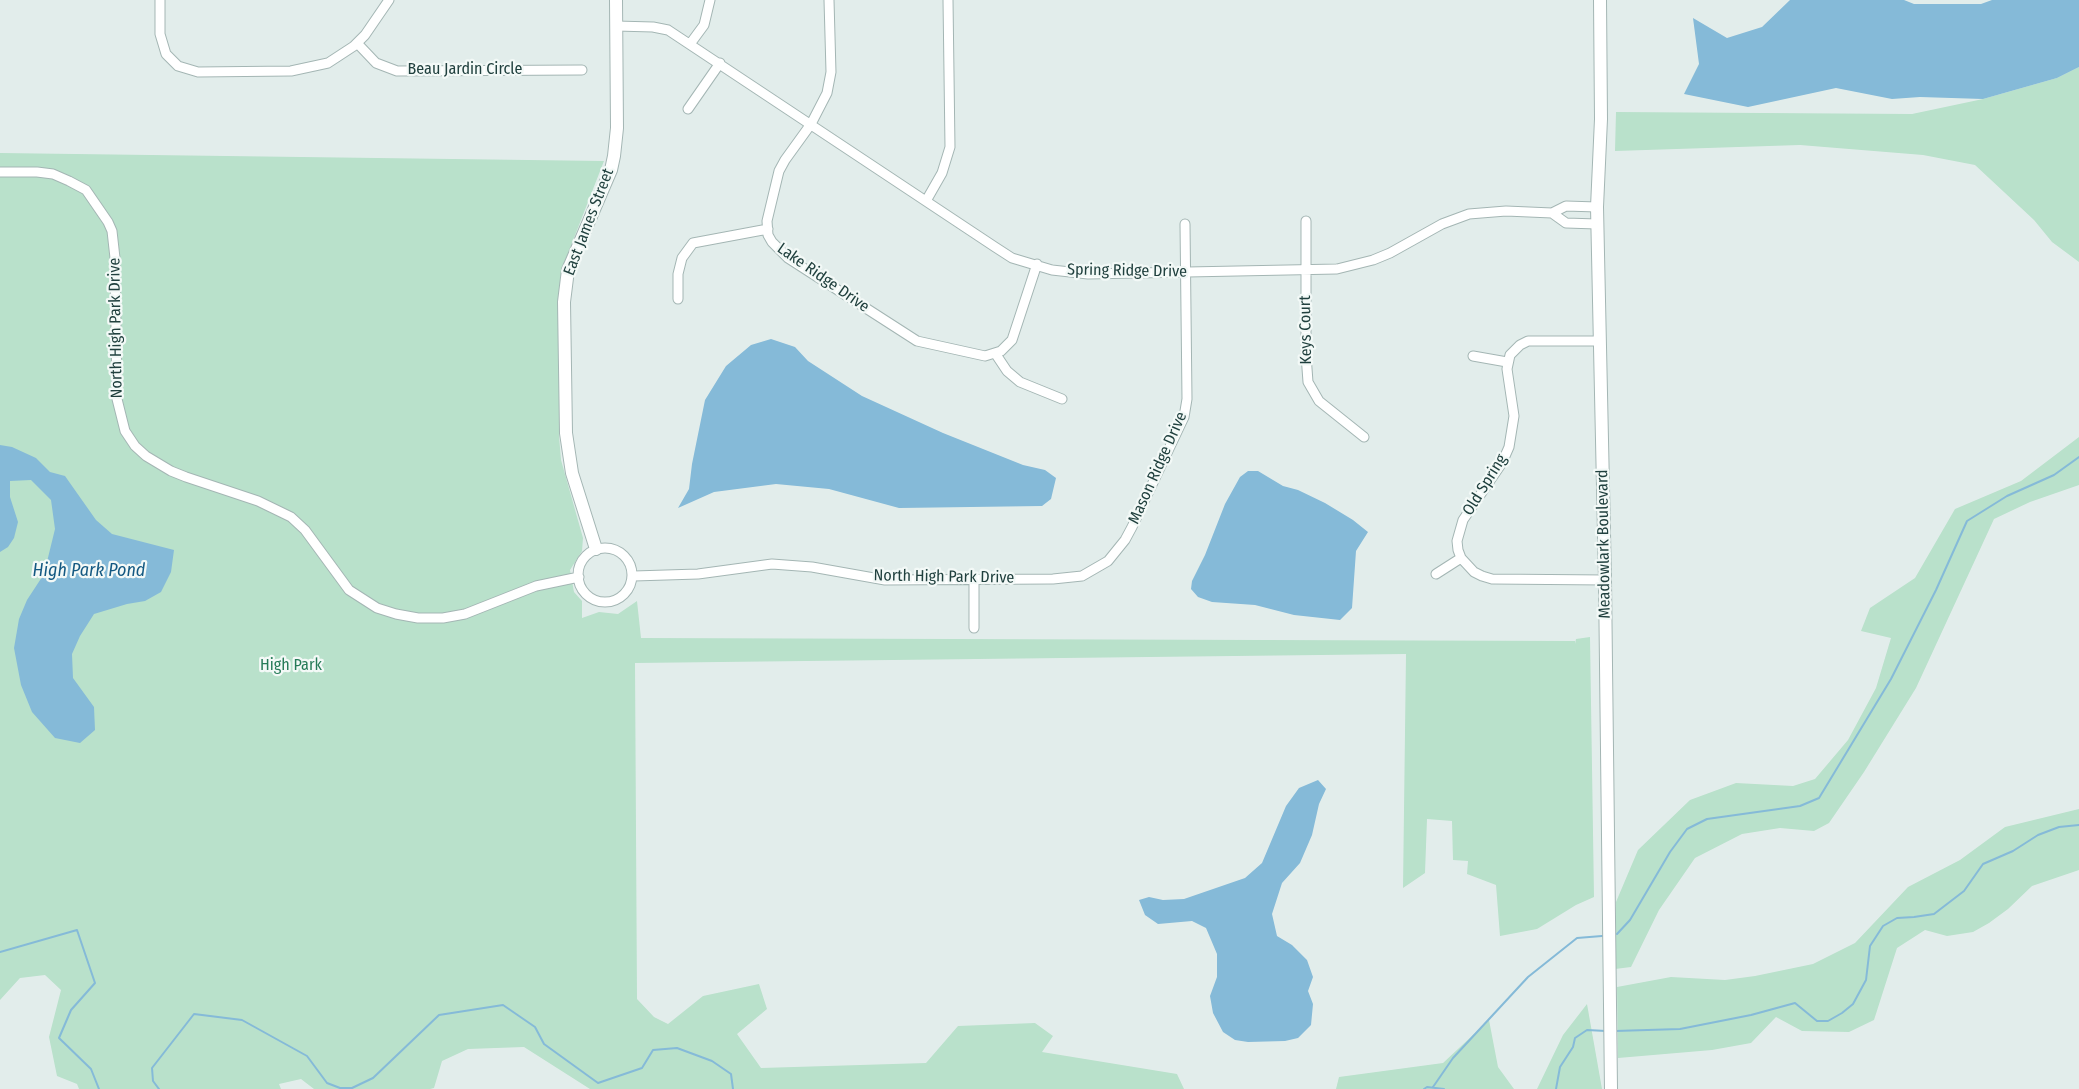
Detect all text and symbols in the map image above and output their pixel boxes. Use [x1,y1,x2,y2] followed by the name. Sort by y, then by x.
[408,60,522,80] street label: Beau Jardin Circle
[560,166,618,278] street label: East James Street
[773,239,873,317] street label: Lake Ridge Drive
[105,258,127,398] street label: North High Park Drive
[1067,260,1187,282] street label: Spring Ridge Drive
[1296,295,1316,365] street label: Keys Court
[1125,409,1191,527] street label: Mason Ridge Drive
[1459,451,1511,519] street label: Old Spring
[1593,469,1615,619] street label: Meadowlark Boulevard
[33,560,145,582] water label: High Park Pond
[874,566,1014,588] street label: North High Park Drive
[260,656,322,676] park label: High Park

